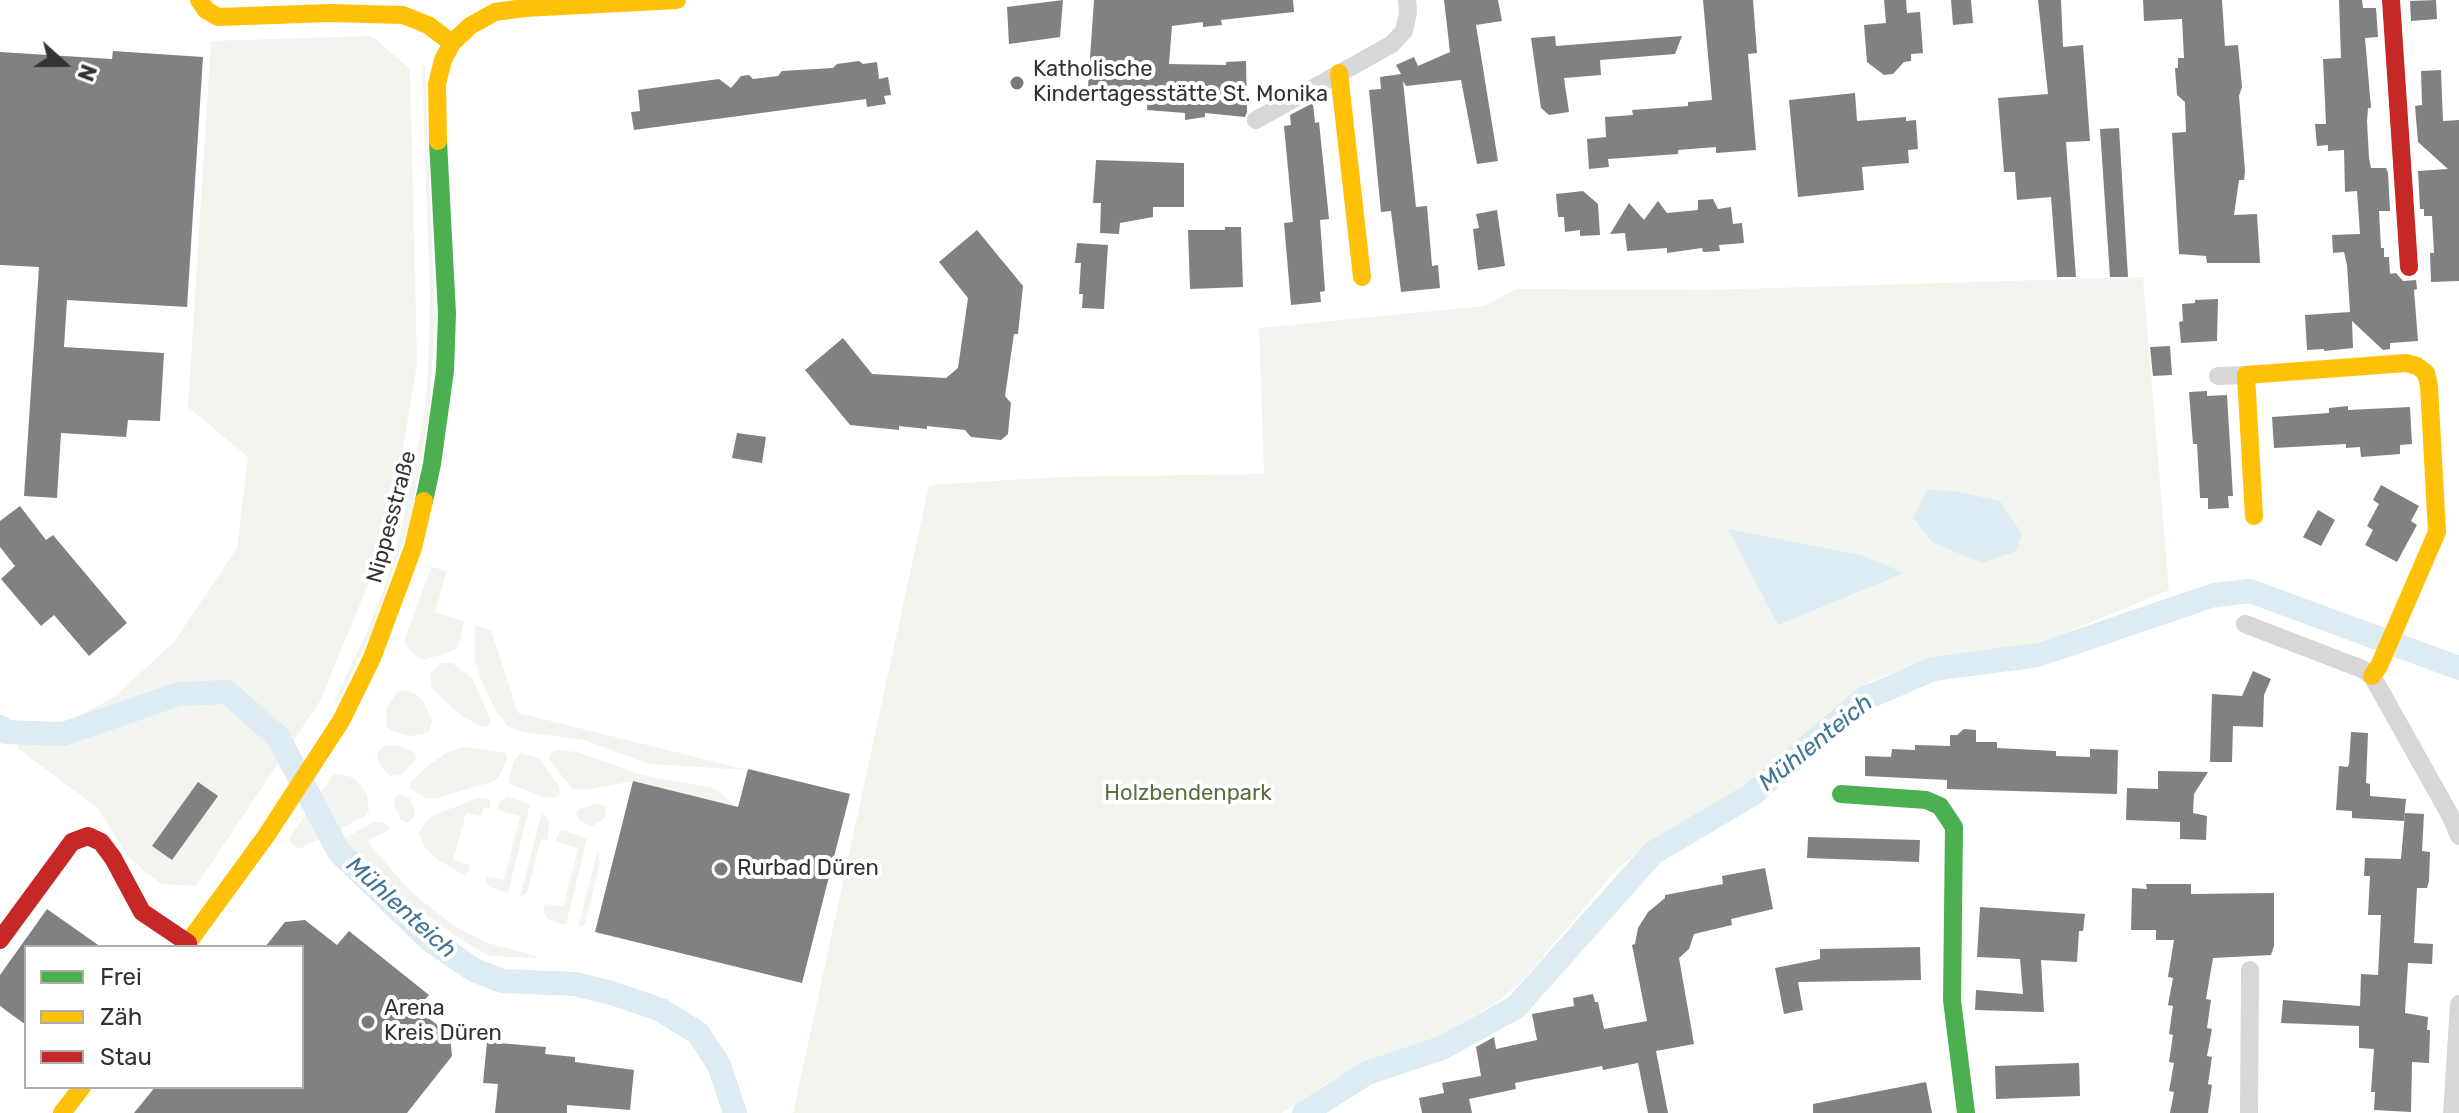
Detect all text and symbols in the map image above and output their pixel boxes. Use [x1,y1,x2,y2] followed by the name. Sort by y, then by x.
[24,24,104,104] north arrow
[1033,57,1328,108] place label: Katholische Kindertagesstätte St. Monika
[71,61,102,85] text: N
[1008,74,1026,92] marker: Katholische Kindertagesstätte St. Monika
[362,448,422,586] street label: Nippesstraße
[1753,688,1879,798] water label: Mühlenteich
[1104,781,1272,807] park label: Holzbendenpark
[340,851,462,965] water label: Mühlenteich
[737,856,879,882] place label: Rurbad Düren
[712,860,730,878] marker: Rurbad Düren
[24,945,304,1089] legend
[100,963,142,991] text: Frei
[384,996,502,1048] place label: Arena Kreis Düren
[100,1003,142,1031] text: Zäh
[359,1013,377,1031] marker: Arena Kreis Düren
[100,1043,152,1071] text: Stau

